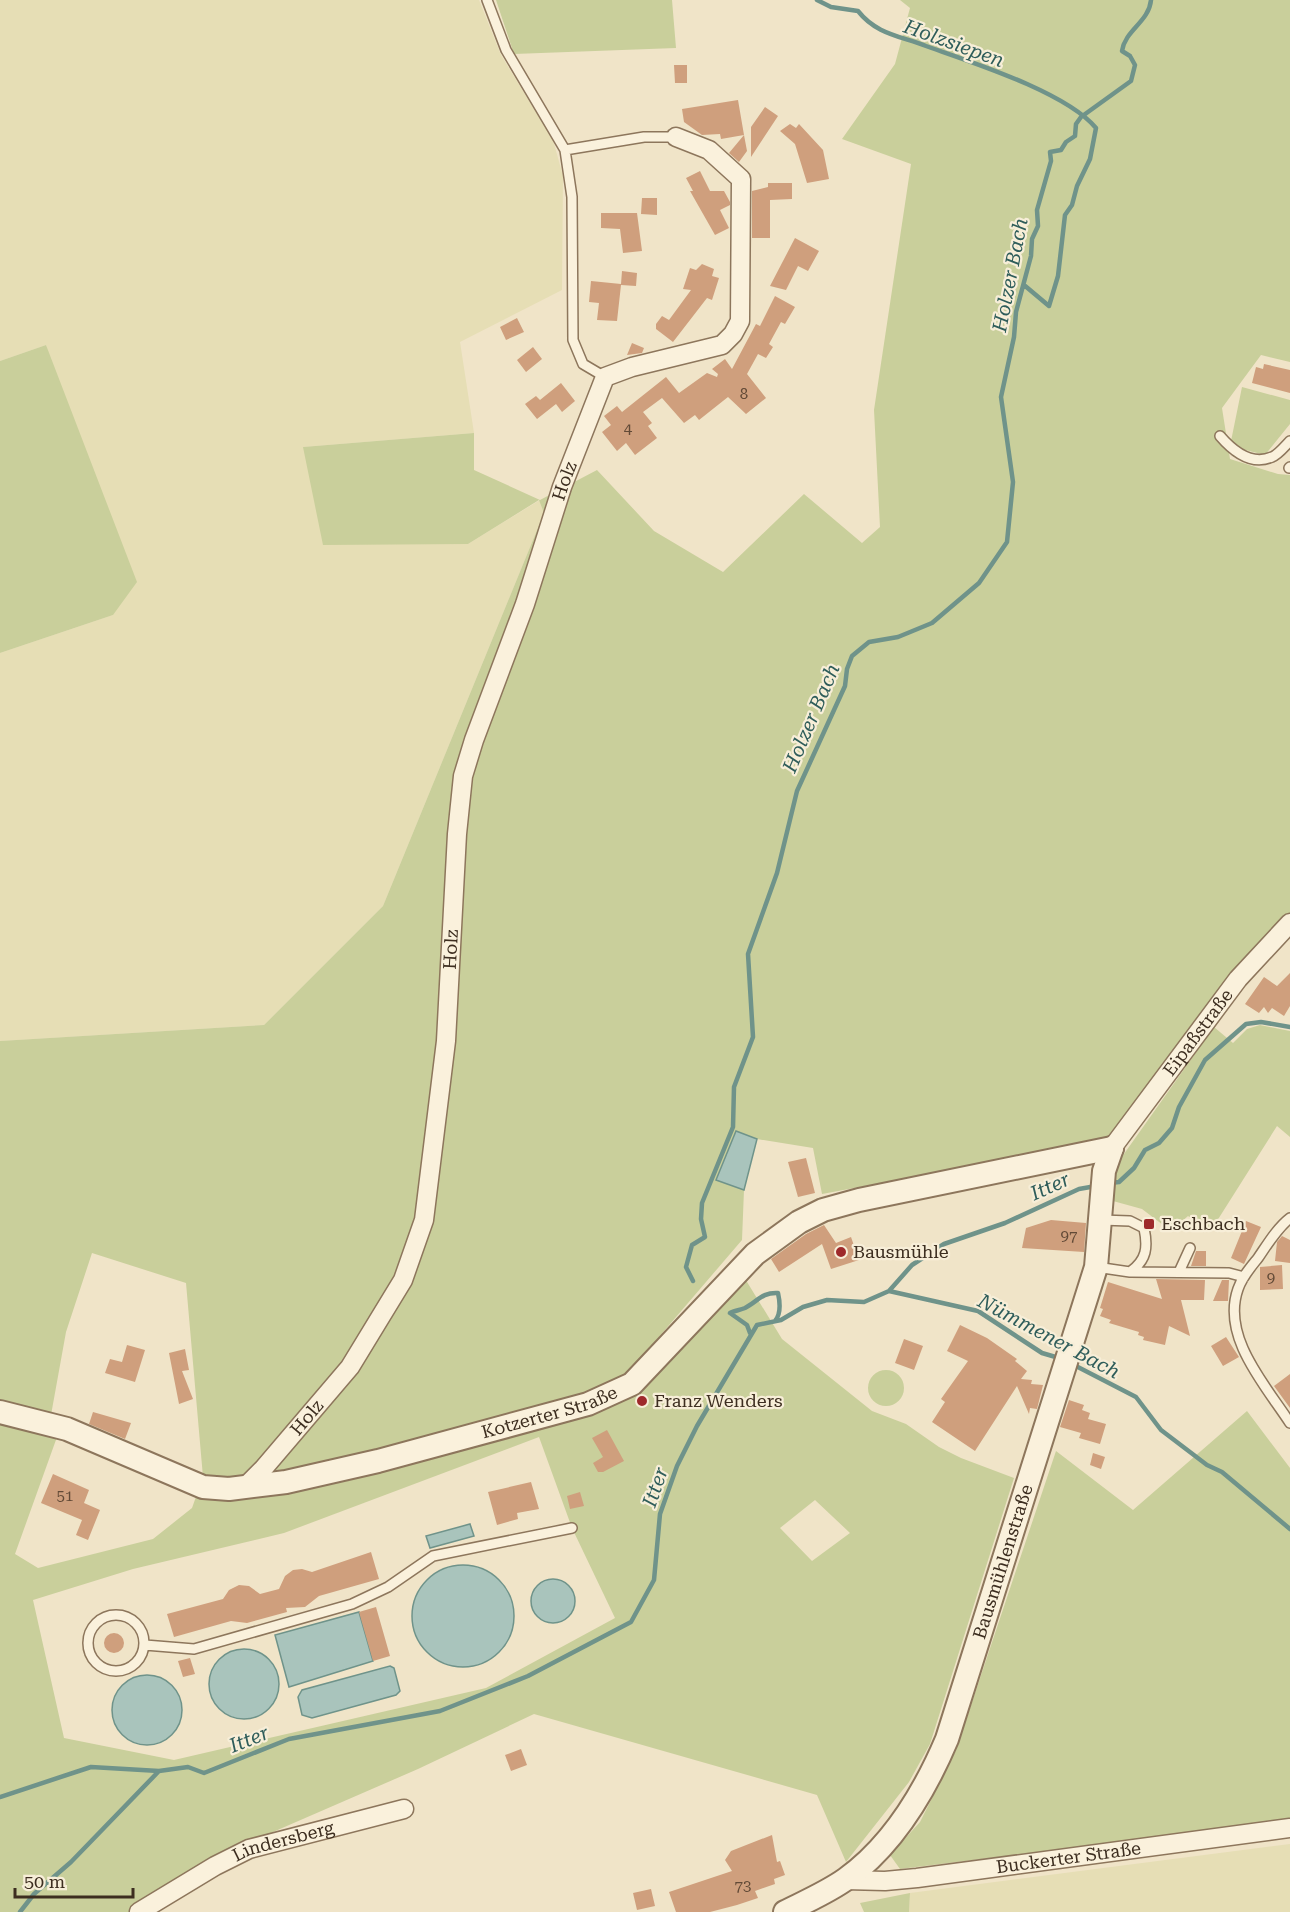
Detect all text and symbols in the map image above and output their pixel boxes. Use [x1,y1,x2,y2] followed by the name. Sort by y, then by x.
[900,13,1007,72] water label: Holzsiepen
[987,216,1033,335] water label: Holzer Bach
[740,385,748,403] house number: 8
[624,420,633,438] house number: 4
[547,458,581,503] street label: Holz
[777,660,845,777] water label: Holzer Bach
[439,928,462,970] street label: Holz
[1158,984,1237,1080] street label: Eipaßstraße
[1026,1167,1074,1206] water label: Itter
[1161,1213,1246,1234] place label: Eschbach
[1142,1217,1156,1231] marker: Eschbach
[1061,1227,1077,1245] house number: 97
[853,1241,949,1262] place label: Bausmühle
[834,1245,848,1259] marker: Bausmühle
[1267,1269,1275,1287] house number: 9
[973,1288,1124,1384] water label: Nümmener Bach
[479,1381,621,1442] street label: Kotzerter Straße
[654,1390,783,1411] place label: Franz Wenders
[635,1394,649,1408] marker: Franz Wenders
[286,1395,328,1439] street label: Holz
[637,1463,673,1511] water label: Itter
[968,1482,1037,1641] street label: Bausmühlenstraße
[57,1487,73,1505] house number: 51
[225,1720,273,1758] water label: Itter
[229,1816,337,1866] street label: Lindersberg
[995,1837,1142,1877] street label: Buckerter Straße
[15,1861,134,1899] scale bar
[24,1871,65,1892] text: 50 m
[735,1877,751,1895] house number: 73

